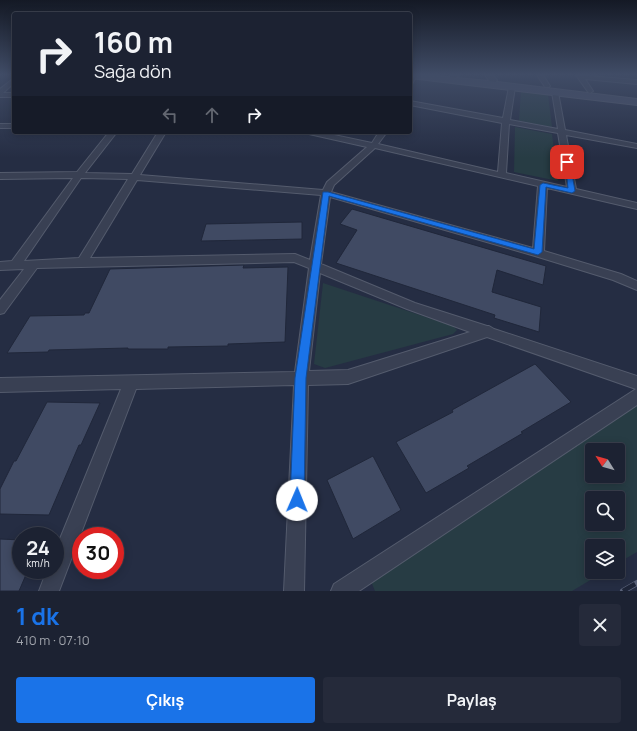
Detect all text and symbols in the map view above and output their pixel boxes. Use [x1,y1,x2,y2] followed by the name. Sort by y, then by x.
[94,23,173,61] text: 160 m
[28,28,80,80] icon: right
[94,59,171,83] text: Sağa dön
[159,104,181,126] icon: left
[201,104,223,126] icon: ahead
[243,104,265,126] icon: right
[550,145,584,179] pin
[556,151,578,173] icon: arrive
[585,443,625,483] north arrow
[585,443,625,579] map controls
[276,479,318,521] position arrow
[585,491,625,531] button: search
[72,527,124,579] speed limit sign: 30
[26,534,50,561] text: 24
[585,539,625,579] button: layers
[26,556,50,570] text: km/h
[16,599,59,632] text: 1 dk
[579,604,621,646] button: close
[16,631,90,649] text: 410 m · 07:10
[16,677,315,723] button: Çıkış
[323,677,621,723] button: Paylaş

